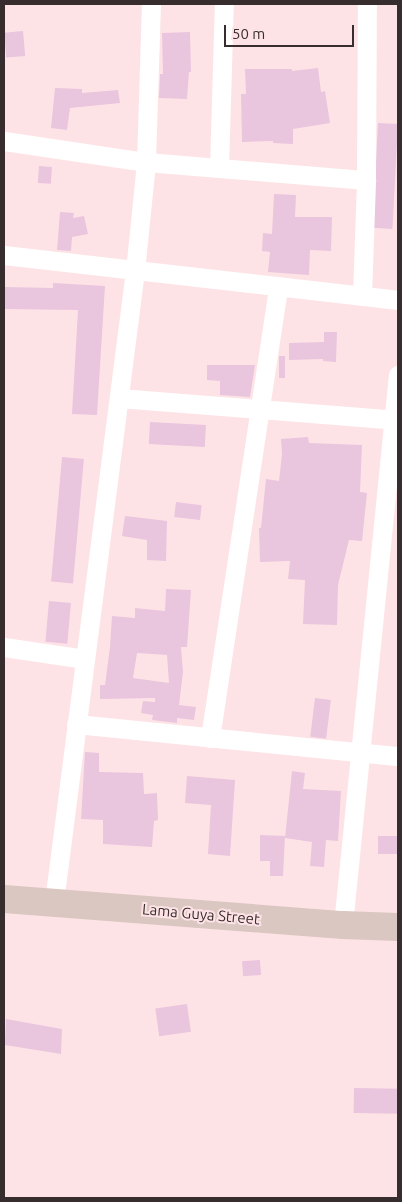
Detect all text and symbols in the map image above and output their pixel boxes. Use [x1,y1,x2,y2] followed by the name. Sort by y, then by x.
[227,15,357,47] scale bar
[232,25,265,42] text: 50 m
[141,900,261,928] street label: Lama Guya Street

